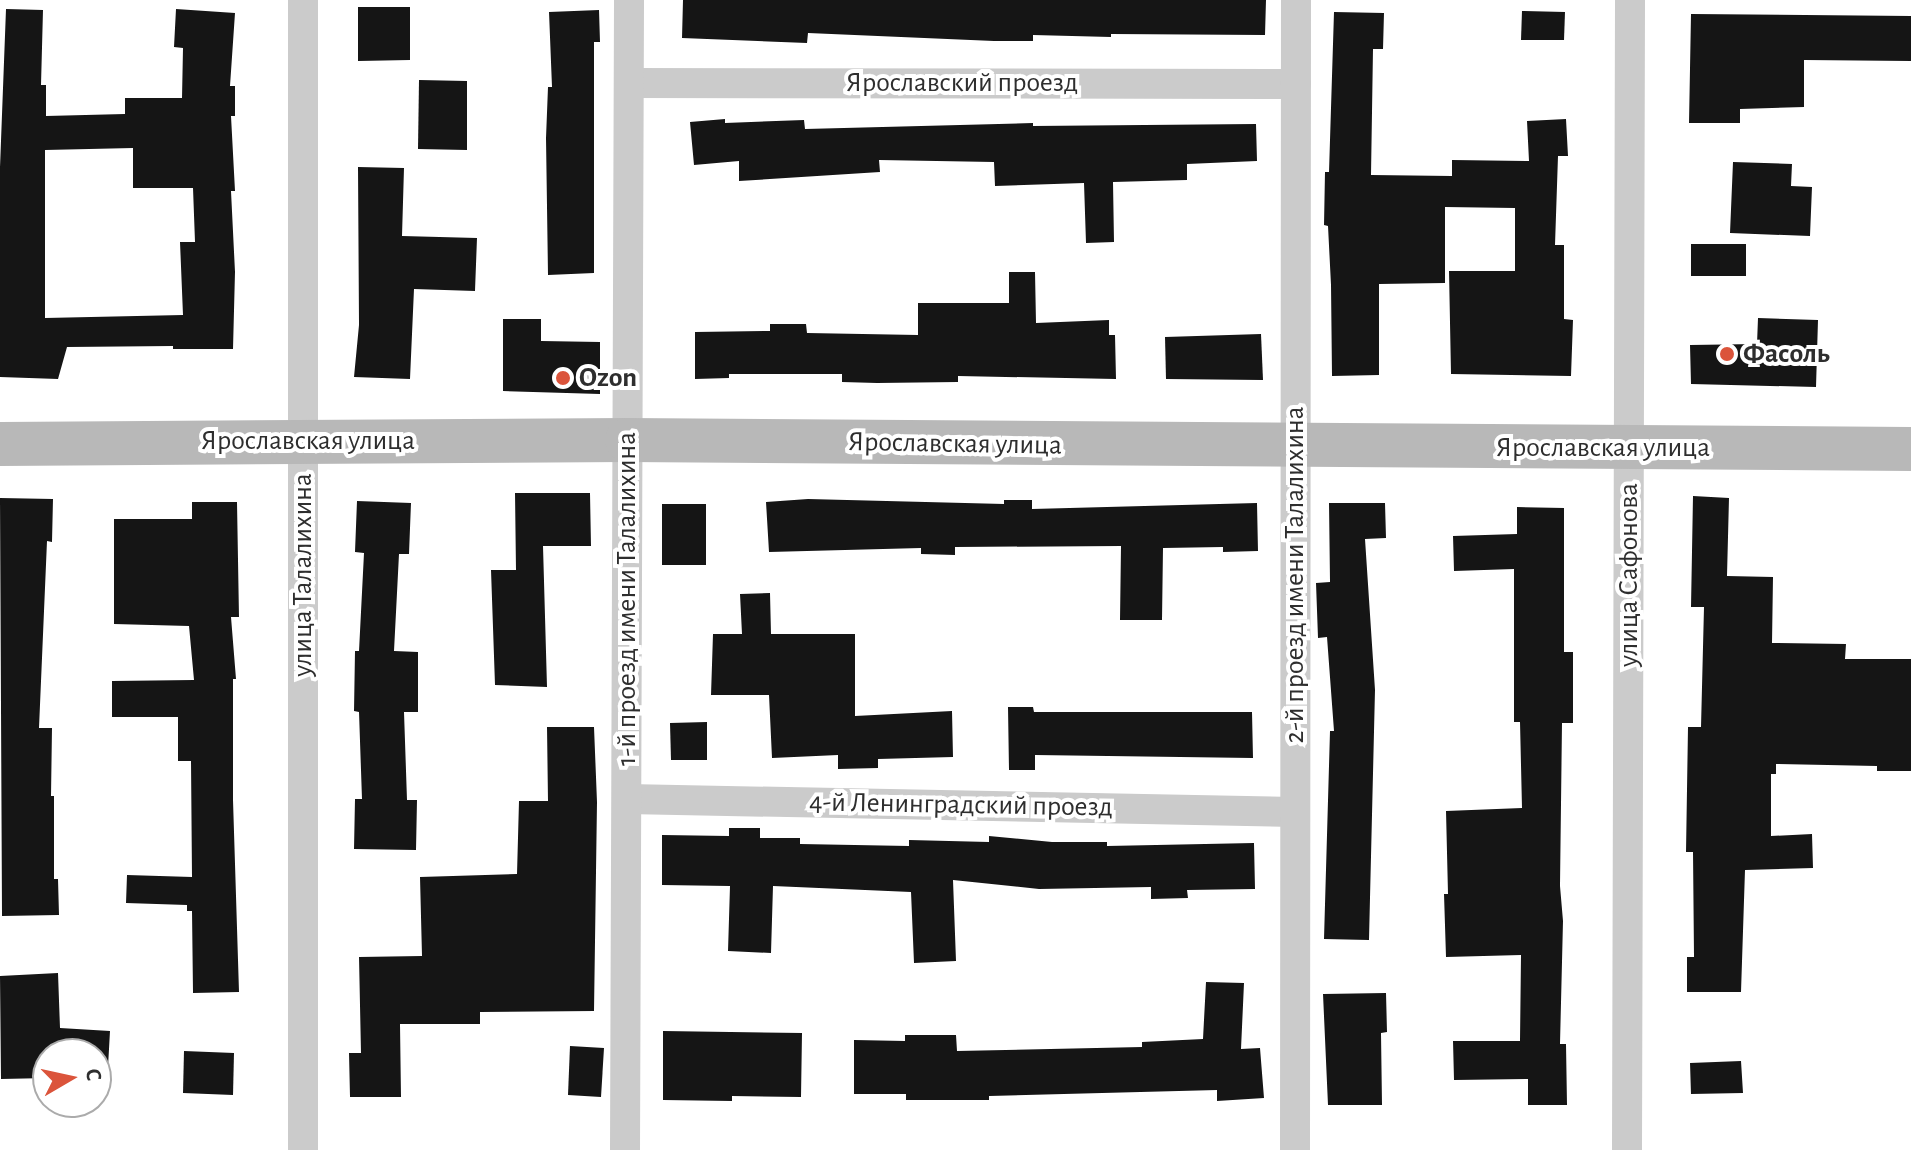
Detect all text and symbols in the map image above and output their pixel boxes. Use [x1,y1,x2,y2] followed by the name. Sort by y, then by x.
[846,66,1078,100] street label: Ярославский проезд
[1743,337,1830,371] place label: Фасоль
[1718,345,1736,363] marker: Фасоль
[579,361,637,395] place label: Ozon
[554,369,572,387] marker: Ozon
[1278,406,1312,744] street label: 2-й проезд имени Талалихина
[201,424,415,458] street label: Ярославская улица
[848,425,1062,463] street label: Ярославская улица
[1496,431,1710,465] street label: Ярославская улица
[610,432,644,766] street label: 1-й проезд имени Талалихина
[286,473,320,677] street label: улица Талалихина
[1612,483,1646,667] street label: улица Сафонова
[809,786,1113,824] street label: 4-й Ленинградский проезд
[32,1038,112,1118] north arrow
[82,1067,106,1082] text: С

